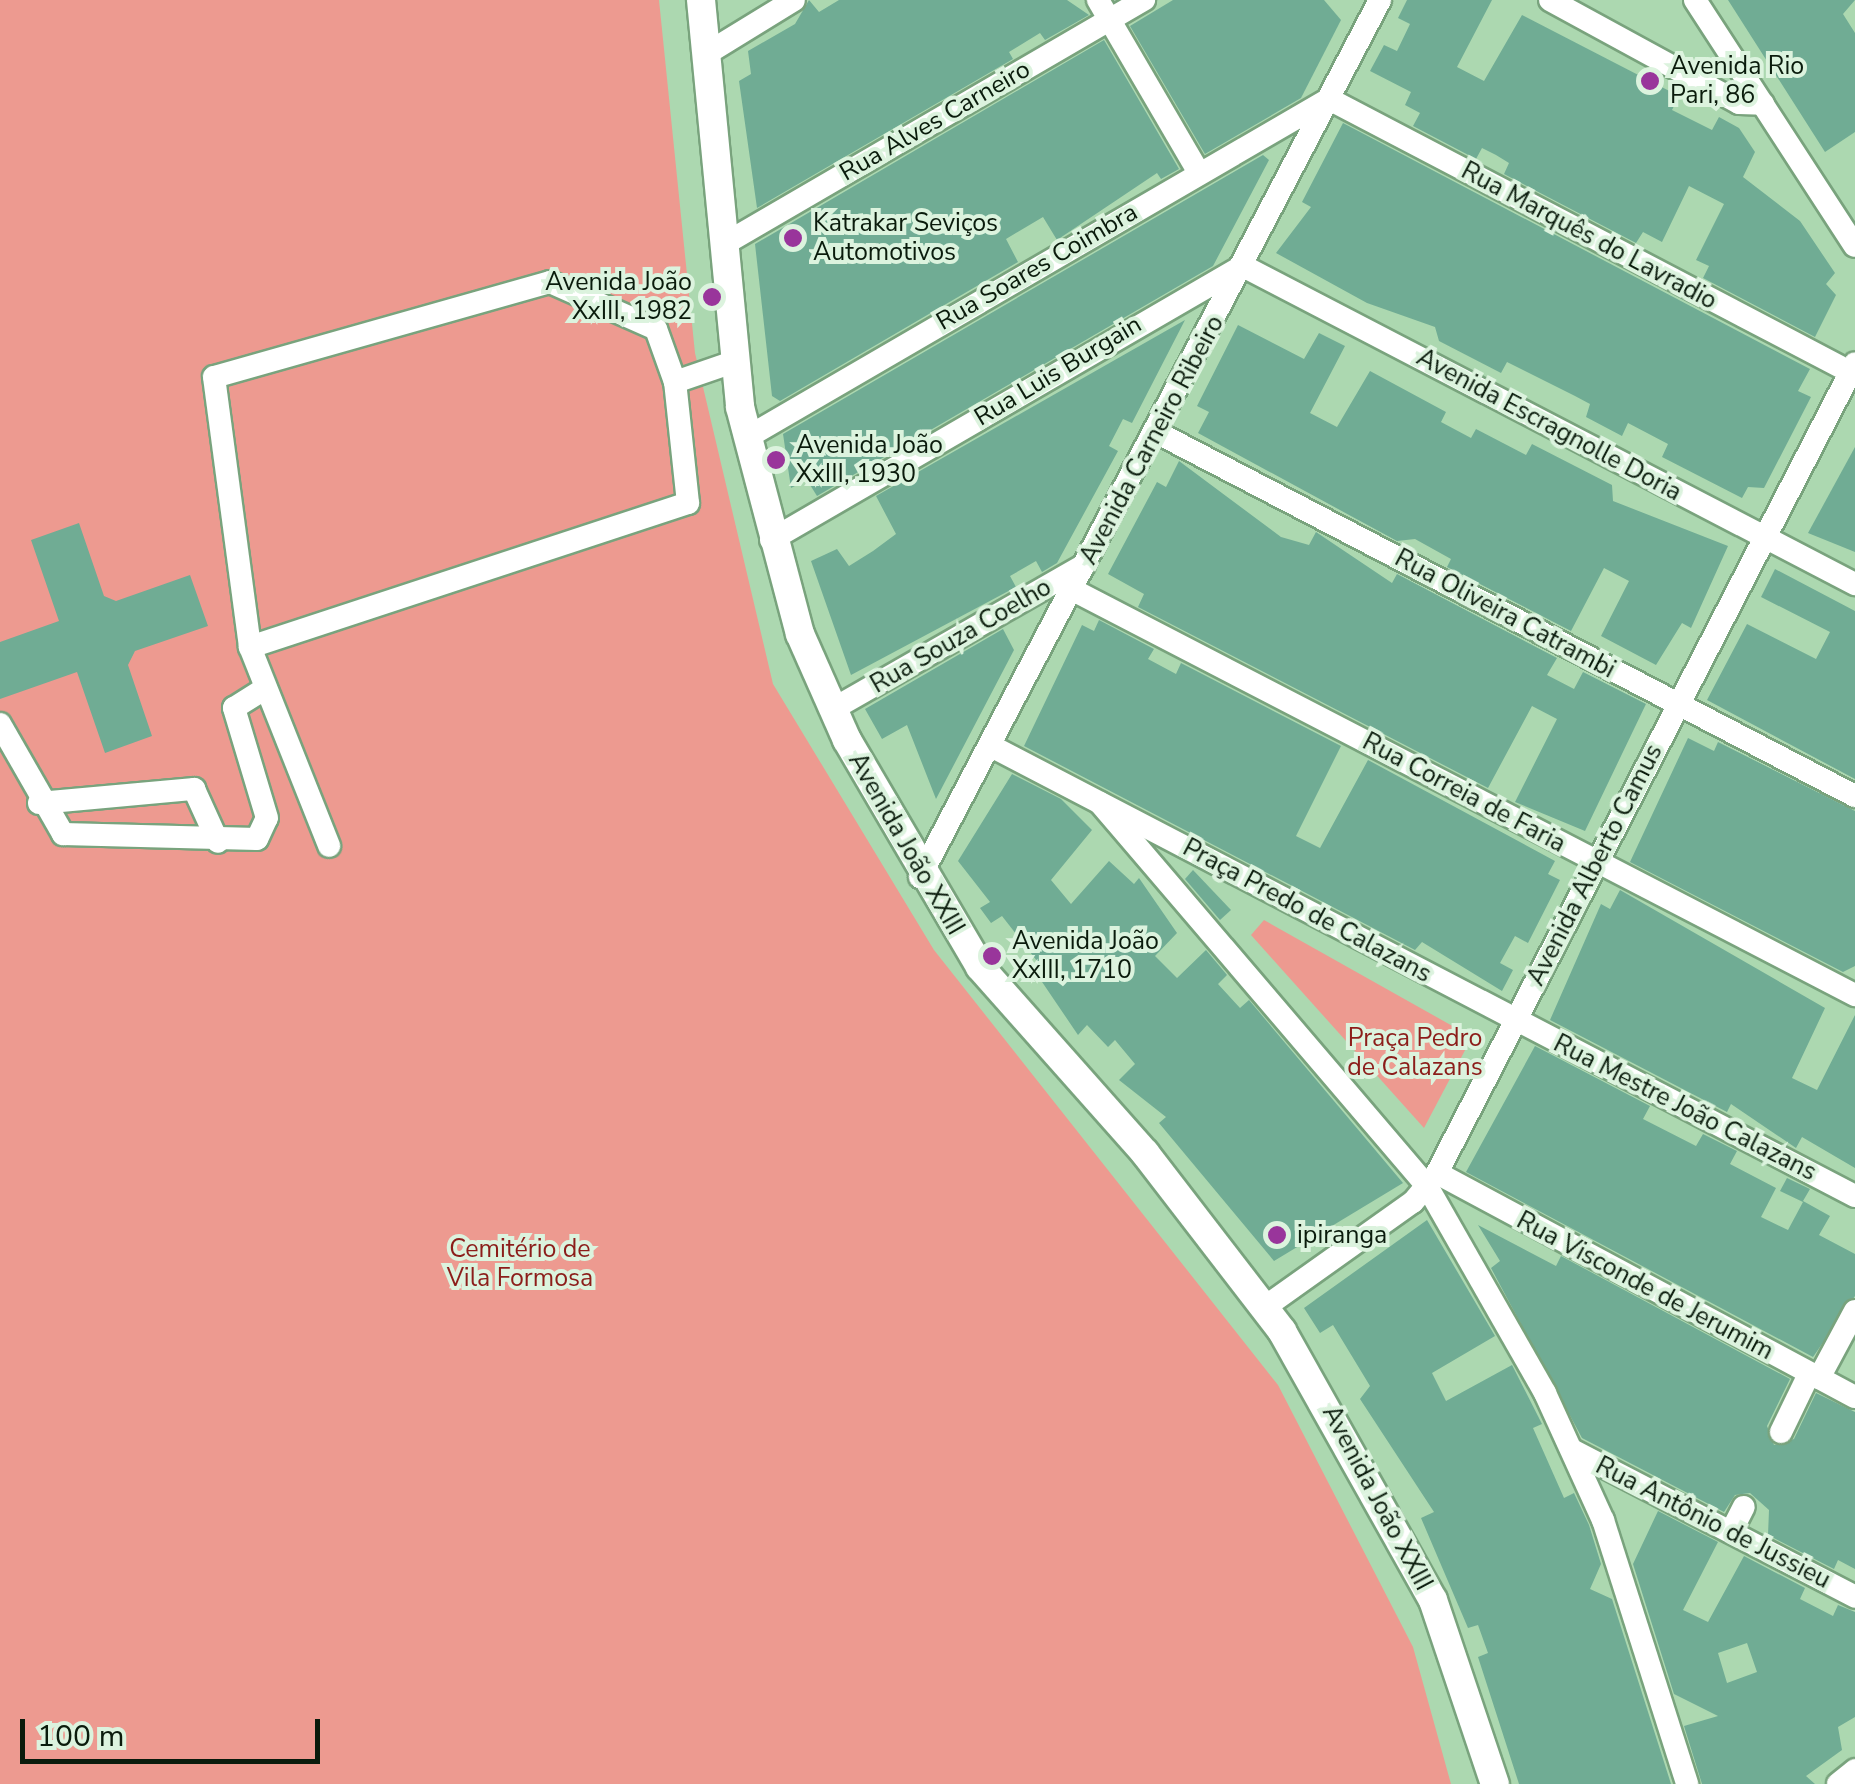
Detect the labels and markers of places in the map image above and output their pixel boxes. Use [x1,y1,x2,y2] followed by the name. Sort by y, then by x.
[1670,52,1804,111] place label: Avenida Rio Pari, 86
[1639,70,1661,92] marker: Avenida Rio Pari, 86
[813,209,998,268] place label: Katrakar Seviços Automotivos
[782,227,804,249] marker: Katrakar Seviços Automotivos
[545,268,692,327] place label: Avenida João XxIII, 1982
[701,286,723,308] marker: Avenida João XxIII, 1982
[796,431,943,490] place label: Avenida João XxIII, 1930
[765,449,787,471] marker: Avenida João XxIII, 1930
[1012,927,1159,986] place label: Avenida João XxIII, 1710
[981,945,1003,967] marker: Avenida João XxIII, 1710
[1297,1220,1387,1250] place label: ipiranga
[1266,1224,1288,1246] marker: ipiranga

